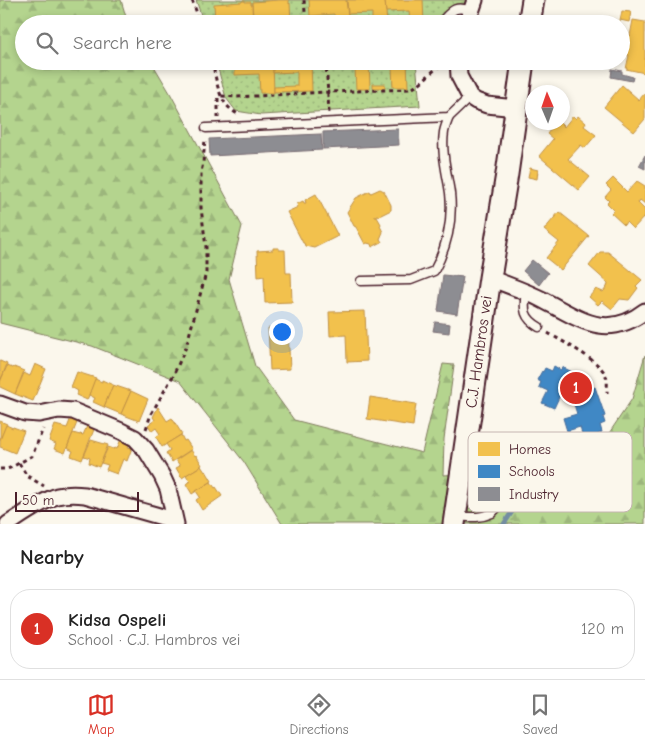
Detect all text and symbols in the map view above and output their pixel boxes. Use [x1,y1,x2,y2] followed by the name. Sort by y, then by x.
[15,15,630,70] search box
[33,29,61,57] icon: search
[73,32,172,54] text: Search here
[525,85,570,130] north arrow
[462,295,496,409] street label: C.J. Hambros vei
[269,319,295,345] your location
[560,369,592,407] pin: 1
[468,432,632,512] legend
[509,441,551,458] text: Homes
[509,463,555,480] text: Schools
[509,486,559,503] text: Industry
[15,489,139,512] scale bar
[22,492,54,509] text: 50 m
[20,545,84,569] text: Nearby
[68,609,166,631] text: Kidsa Ospeli
[34,620,40,638] text: 1
[581,620,624,638] text: 120 m
[68,631,241,649] text: School · C.J. Hambros vei
[87,691,115,738] tab: Map
[289,691,349,738] tab: Directions
[523,691,558,738] tab: Saved

